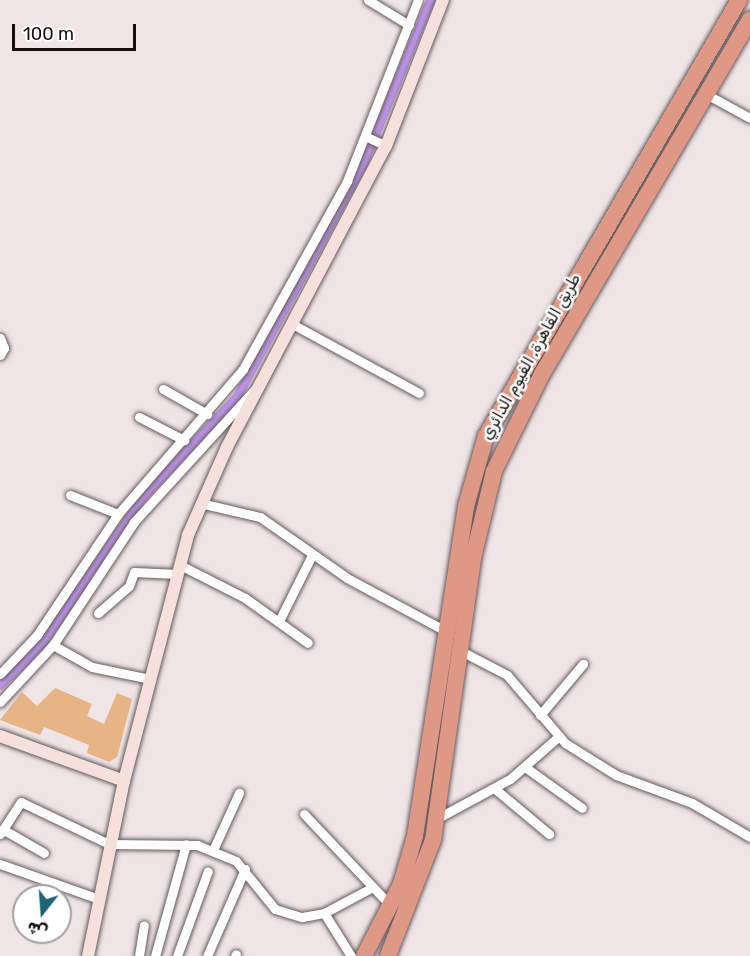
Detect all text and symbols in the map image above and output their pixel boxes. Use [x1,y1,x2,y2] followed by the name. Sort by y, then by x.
[15,12,140,50] scale bar
[23,23,74,45] text: 100 m
[477,271,585,443] street label: طريق القاهرة, الفيوم الدائري
[12,884,72,944] north arrow
[25,918,50,942] text: ش

